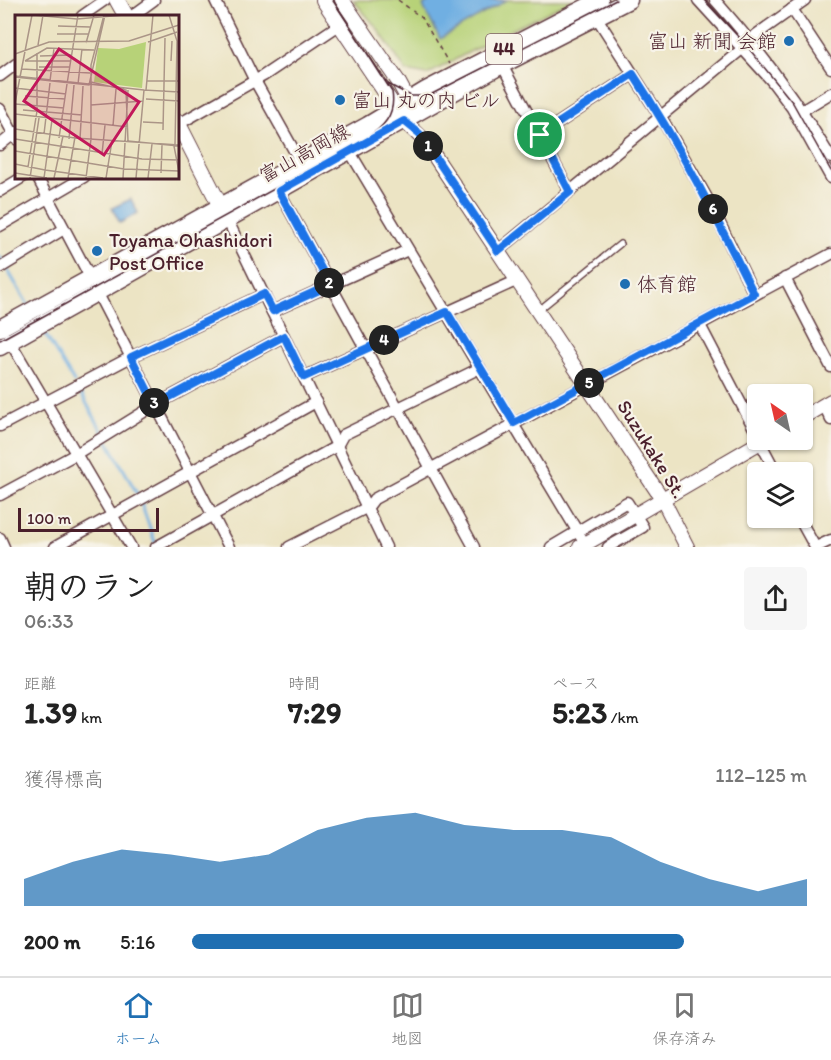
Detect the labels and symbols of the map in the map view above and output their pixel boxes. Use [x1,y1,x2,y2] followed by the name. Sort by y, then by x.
[15,15,178,178] inset map
[648,29,777,53] place label: 富山 新聞 会館
[486,34,522,64] road number: 44
[782,34,796,48] marker: 富山 新聞 会館
[352,88,501,112] place label: 富山 丸の内 ビル
[333,93,347,107] marker: 富山 丸の内 ビル
[514,109,565,160] pin
[254,118,354,188] street label: 富山高岡線
[413,131,443,161] pin: 1
[698,194,728,224] pin: 6
[109,228,273,275] place label: Toyama Ohashidori Post Office
[90,244,104,258] marker: Toyama Ohashidori Post Office
[314,268,344,298] pin: 2
[637,272,697,296] place label: 体育館
[618,277,632,291] marker: 体育館
[369,325,399,355] pin: 4
[574,368,604,398] pin: 5
[747,384,813,450] north arrow
[139,388,169,418] pin: 3
[612,396,692,502] street label: Suzukake St.
[18,505,159,532] scale bar

